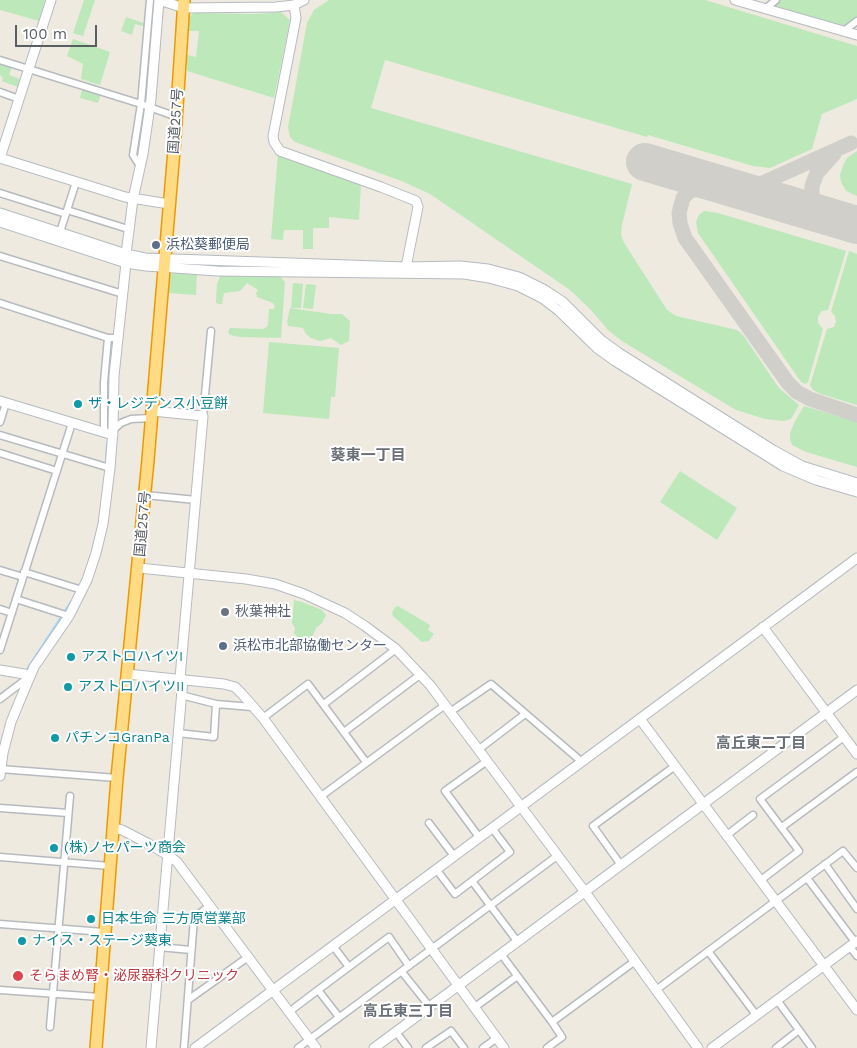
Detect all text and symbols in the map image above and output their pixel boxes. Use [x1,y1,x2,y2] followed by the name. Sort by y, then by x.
[18,15,100,47] scale bar
[23,25,67,43] text: 100 m
[165,87,187,155] street label: 国道257号
[166,237,250,253] place label: 浜松葵郵便局
[150,239,162,251] marker: 浜松葵郵便局
[88,396,228,412] place label: ザ・レジデンス小豆餅
[72,398,84,410] marker: ザ・レジデンス小豆餅
[331,447,405,465] district label: 葵東一丁目
[132,490,154,558] street label: 国道257号
[235,604,291,620] place label: 秋葉神社
[219,606,231,618] marker: 秋葉神社
[233,638,387,654] place label: 浜松市北部協働センター
[217,640,229,652] marker: 浜松市北部協働センター
[81,649,183,665] place label: アストロハイツI
[65,651,77,663] marker: アストロハイツI
[78,679,184,695] place label: アストロハイツII
[62,681,74,693] marker: アストロハイツII
[65,730,170,746] place label: パチンコGranPa
[49,732,61,744] marker: パチンコGranPa
[716,735,806,753] district label: 高丘東二丁目
[64,840,186,856] place label: (株)ノセパーツ商会
[48,842,60,854] marker: (株)ノセパーツ商会
[101,911,246,927] place label: 日本生命 三方原営業部
[85,913,97,925] marker: 日本生命 三方原営業部
[32,933,172,949] place label: ナイス・ステージ葵東
[16,935,28,947] marker: ナイス・ステージ葵東
[29,968,239,984] place label: そらまめ腎・泌尿器科クリニック
[11,969,25,983] marker: そらまめ腎・泌尿器科クリニック
[363,1003,453,1021] district label: 高丘東三丁目

